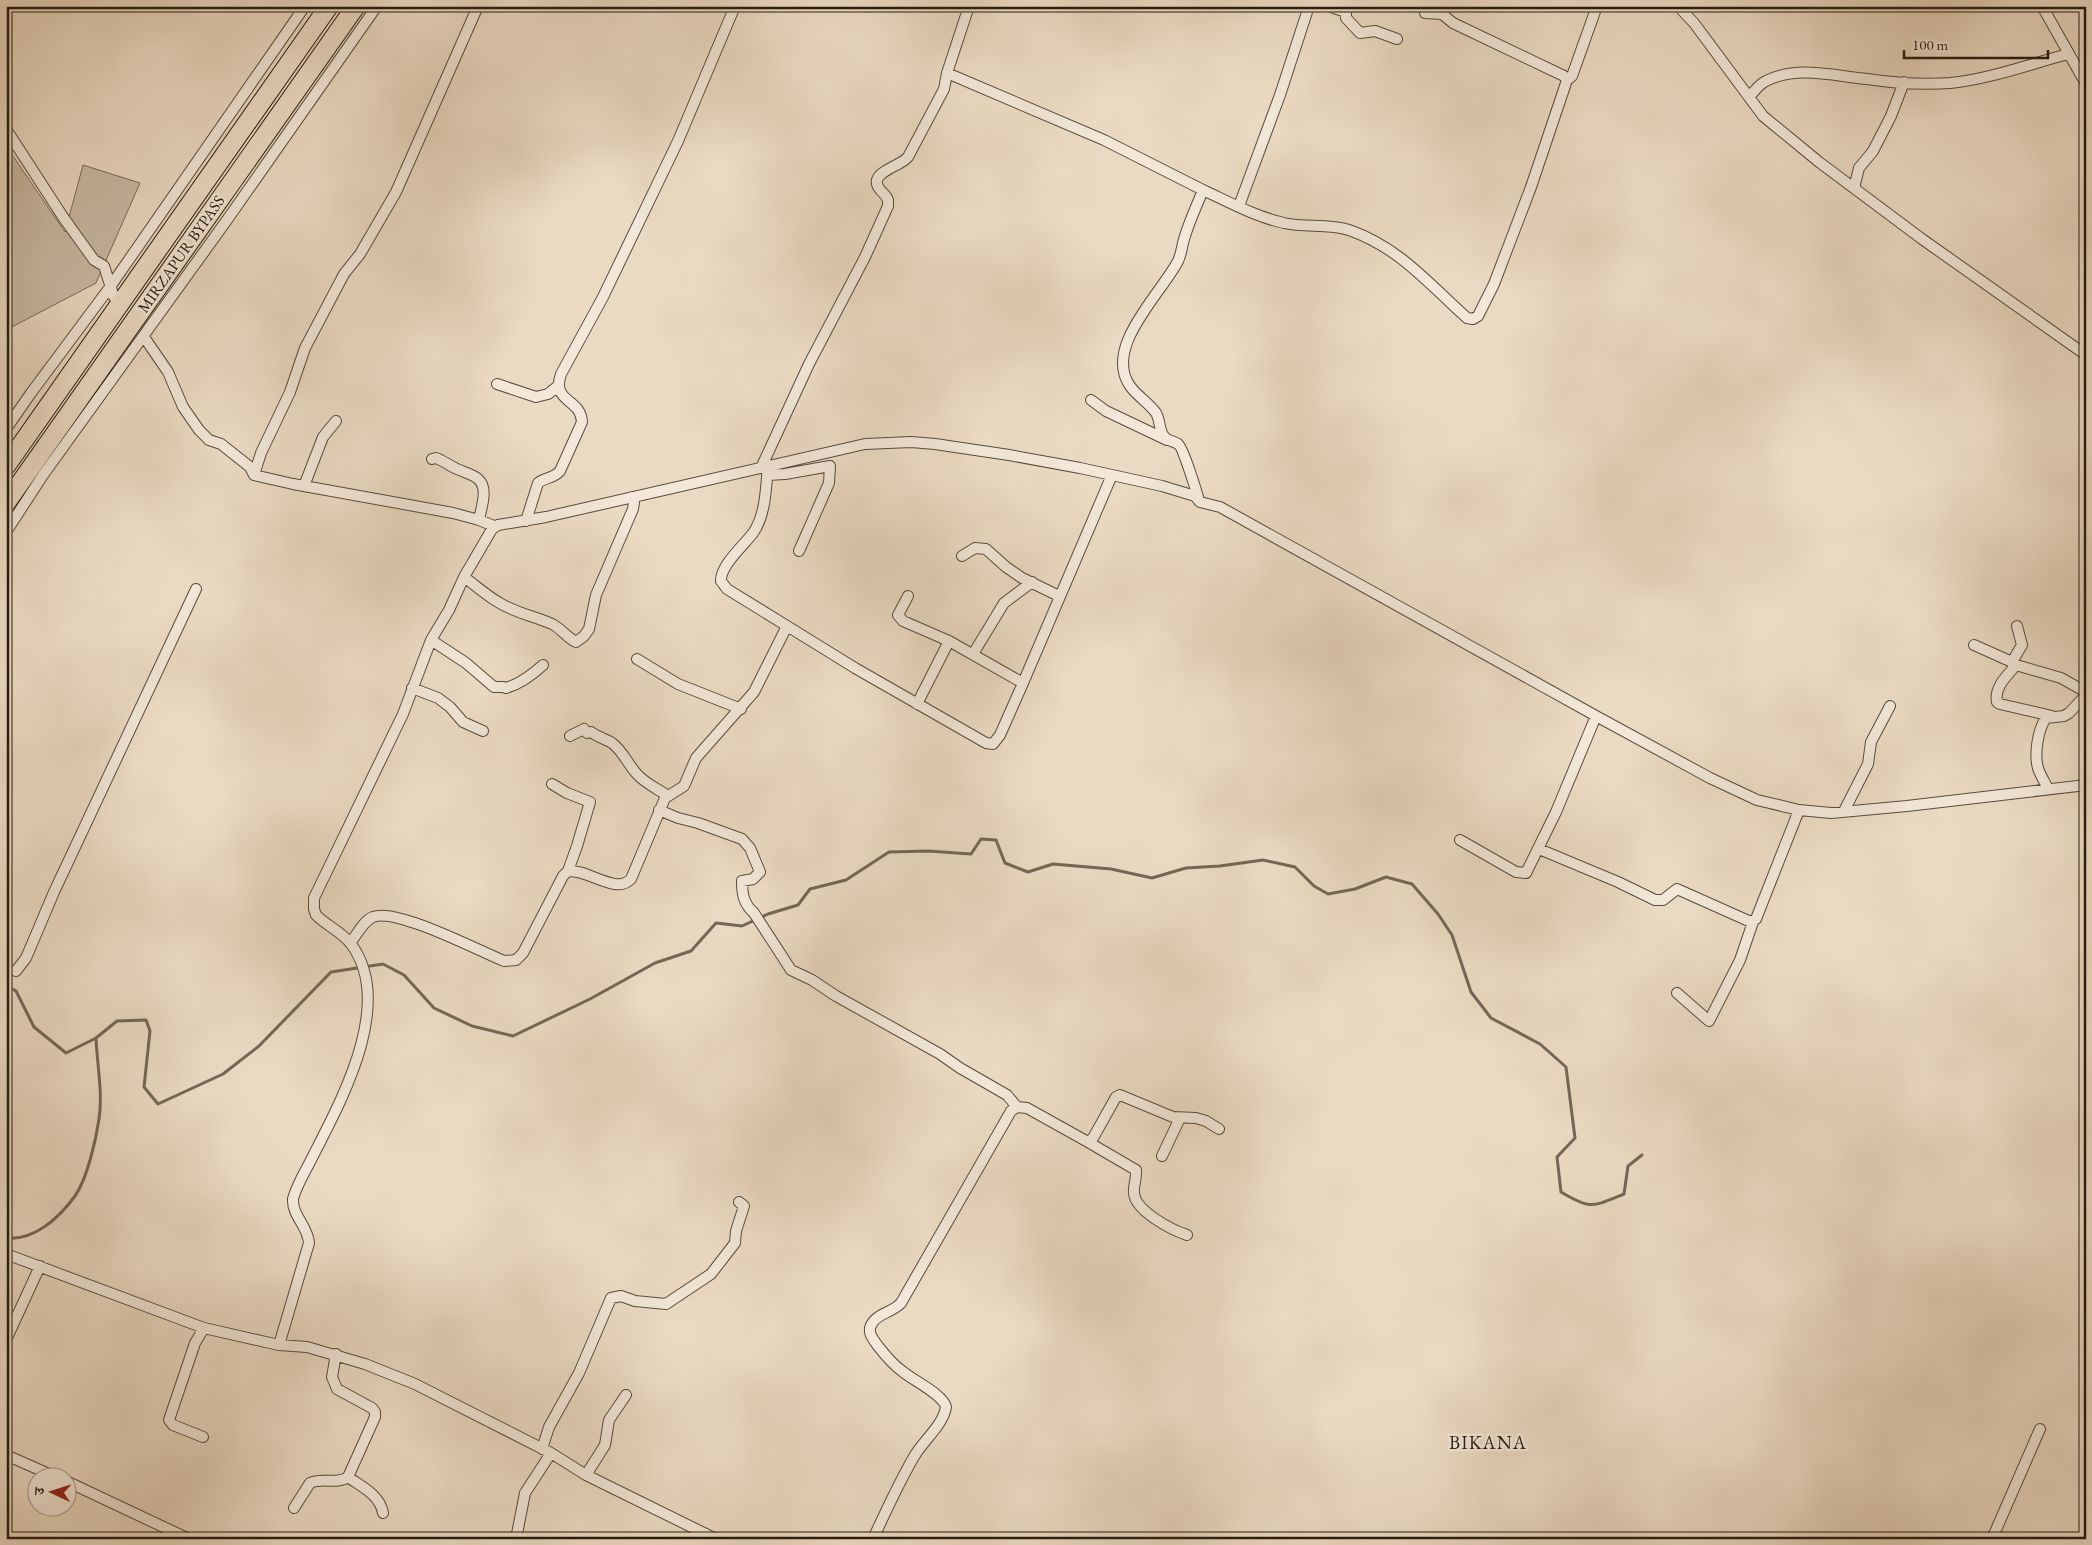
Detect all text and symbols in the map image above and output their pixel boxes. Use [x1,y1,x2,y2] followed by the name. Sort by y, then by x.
[1904,28,2048,60] scale bar
[1912,35,1949,54] text: 100 m
[133,191,229,317] street label: MIRZAPUR BYPASS
[1449,1430,1527,1455] district label: BIKANA
[28,1468,78,1518] north arrow
[30,1486,48,1496] text: उ

